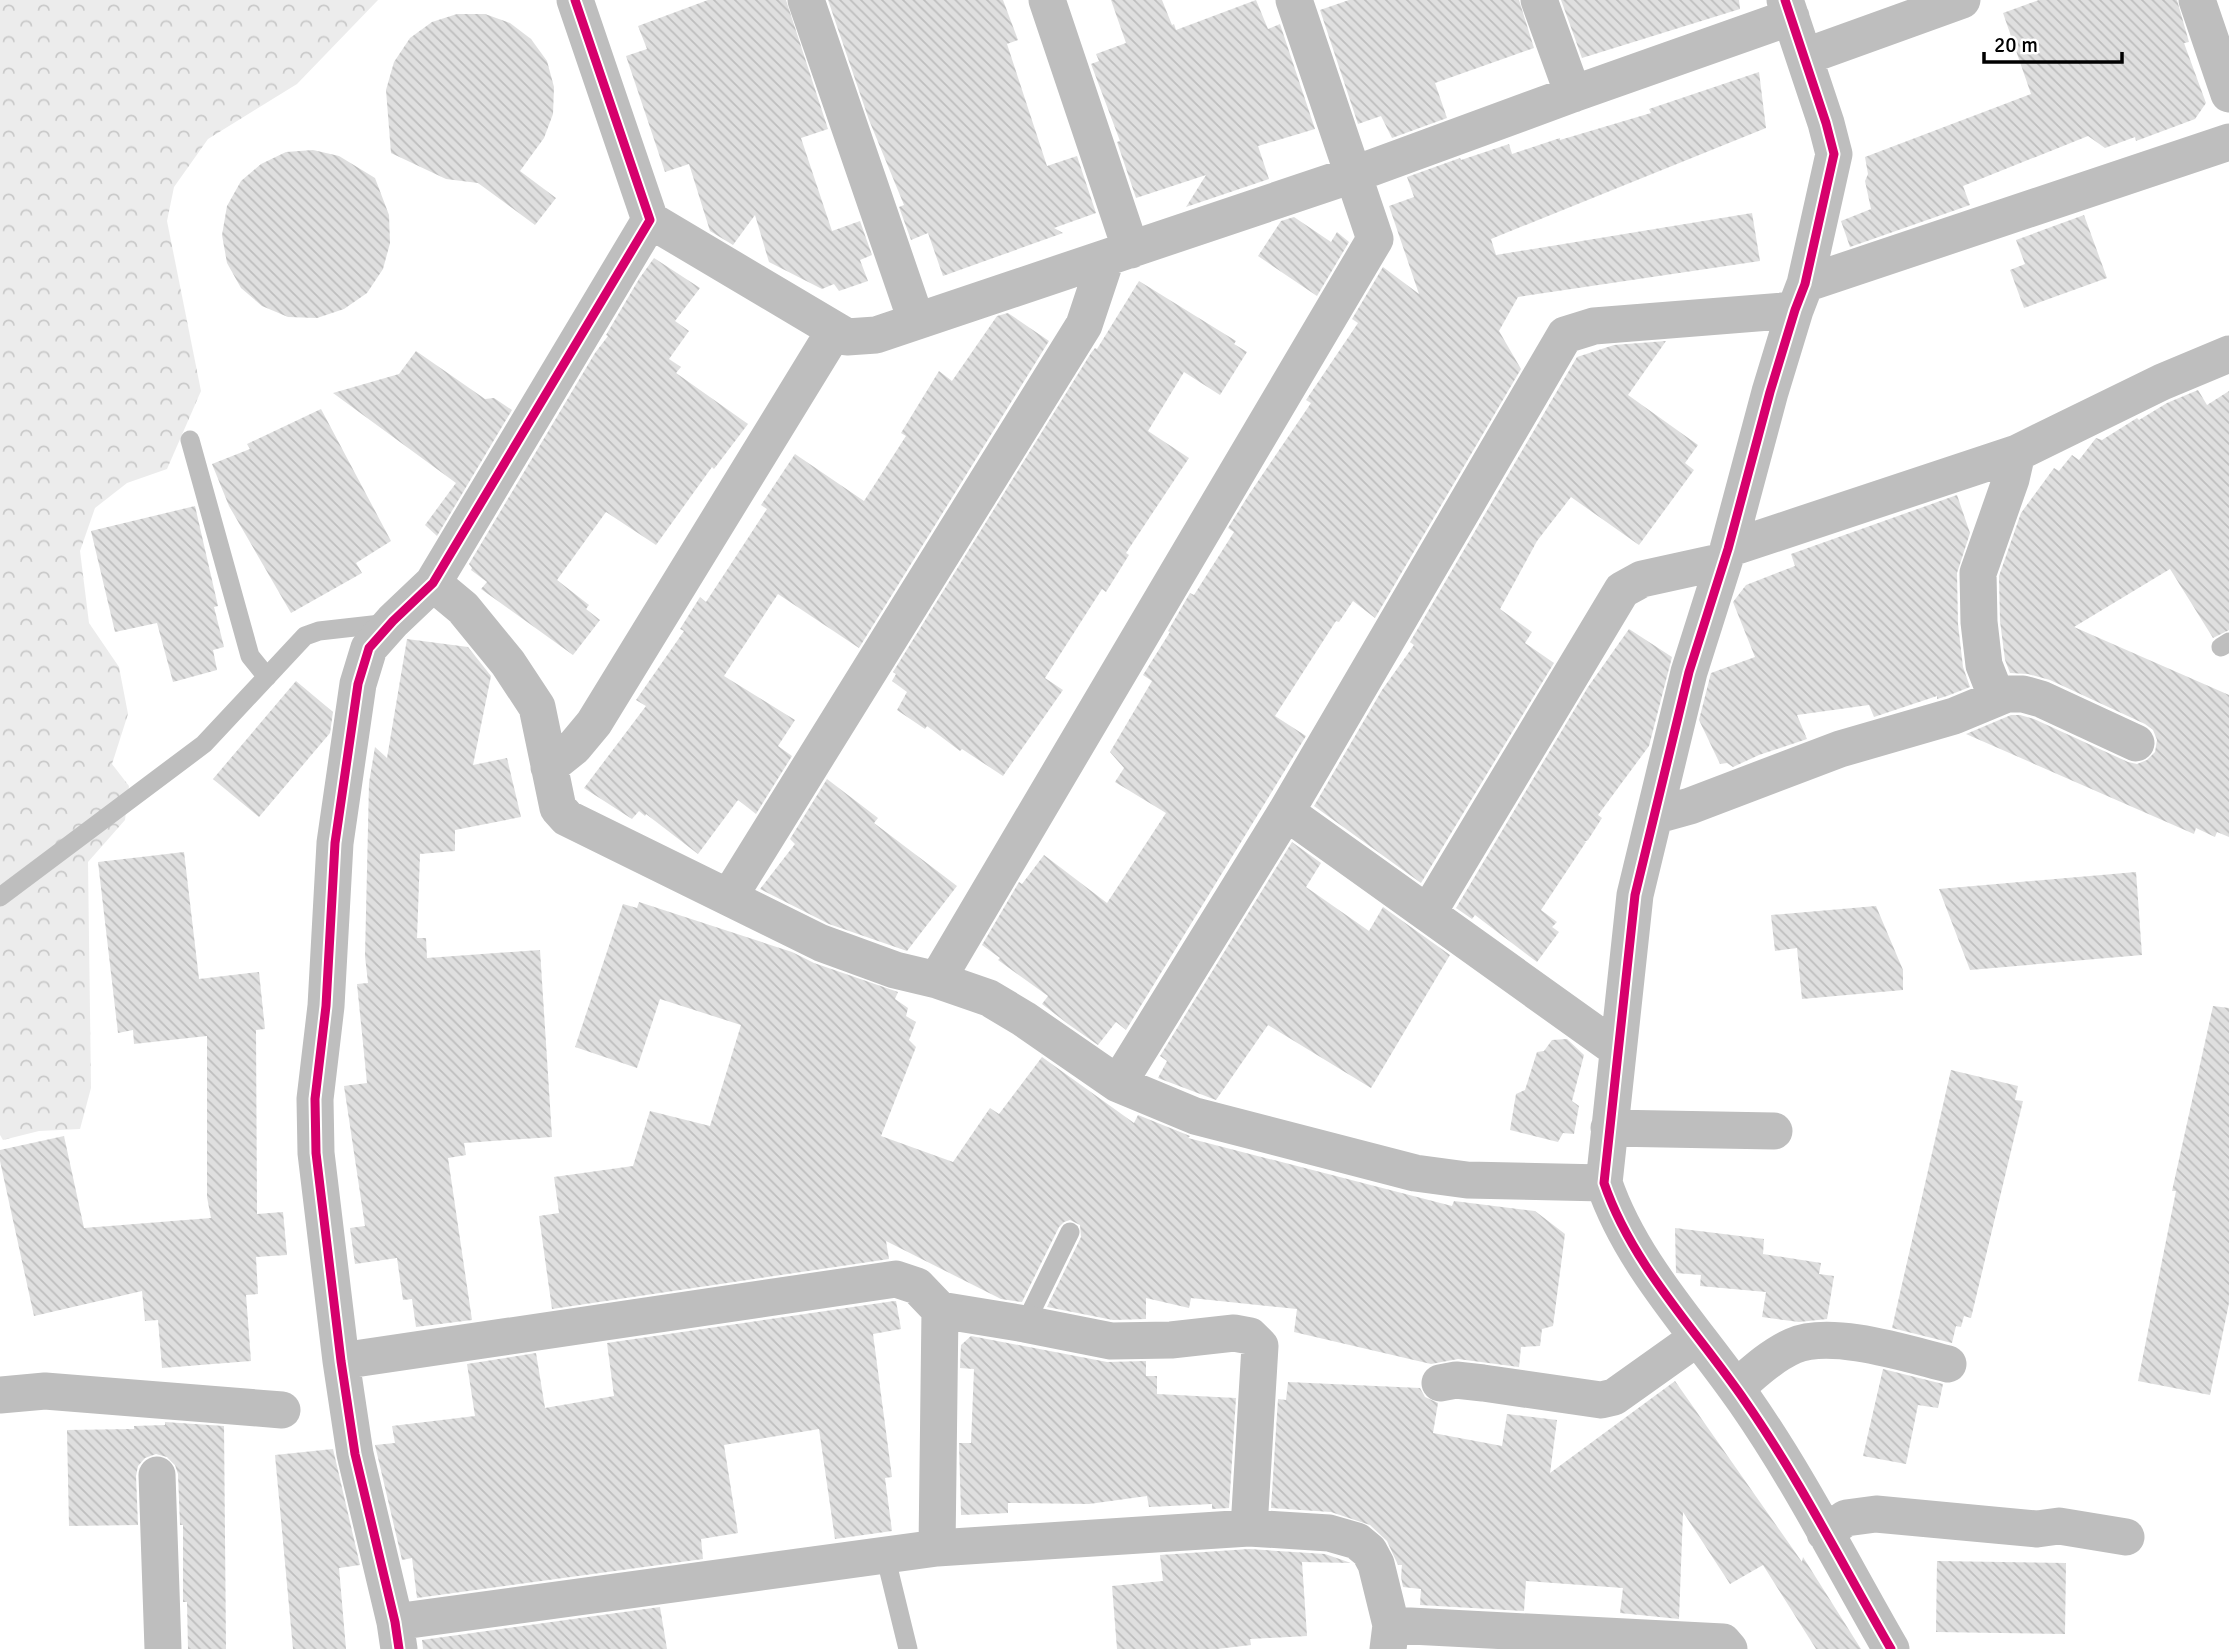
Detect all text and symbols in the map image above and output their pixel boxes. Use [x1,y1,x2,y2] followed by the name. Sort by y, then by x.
[1984,21,2122,65] scale bar
[1994,32,2038,58] text: 20 m

